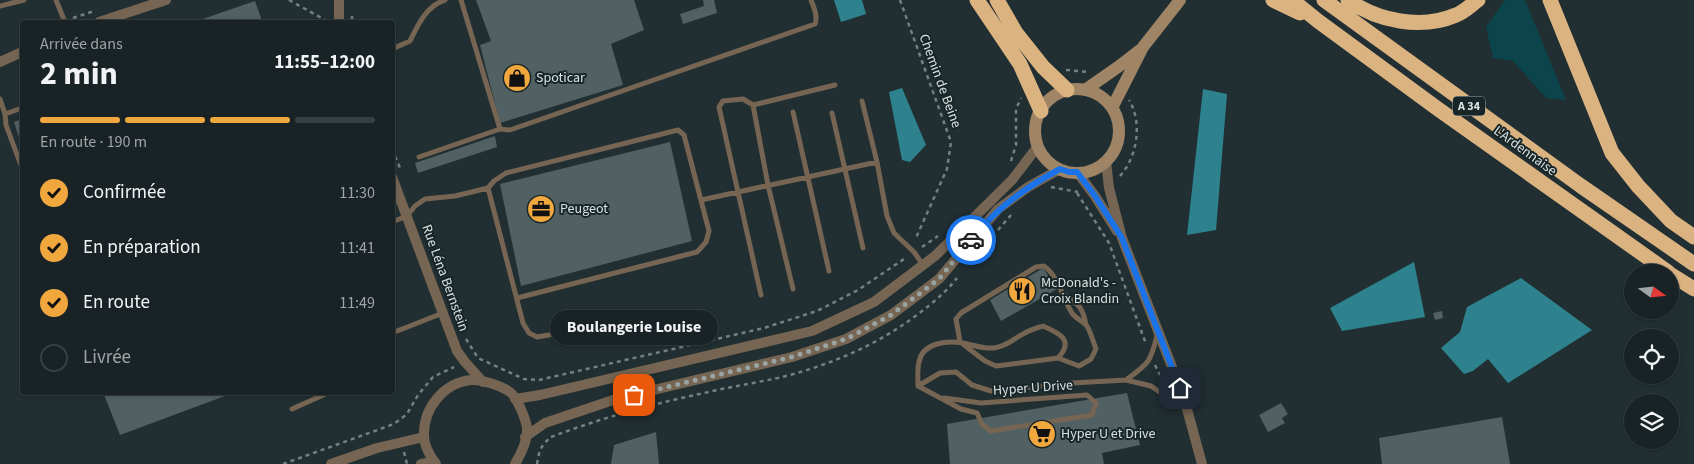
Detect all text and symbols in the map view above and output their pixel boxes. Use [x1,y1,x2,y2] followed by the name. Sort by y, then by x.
[914,31,966,131] street label: Chemin de Beine
[40,33,123,55] text: Arrivée dans
[274,49,375,76] text: 11:55–12:00
[40,51,118,97] text: 2 min
[502,63,532,93] shop icon: Spoticar
[536,68,585,88] place label: Spoticar
[1453,96,1485,115] road number: A 34
[1489,121,1561,181] street label: L'Ardennaise
[40,131,147,153] text: En route · 190 m
[40,179,68,207] icon: check
[83,179,166,206] text: Confirmée
[339,182,375,204] text: 11:30
[526,194,556,224] office icon: Peugeot
[560,199,608,219] place label: Peugeot
[946,215,996,265] courier
[416,222,474,334] street label: Rue Léna Bernstein
[957,226,985,254] icon: car
[40,234,68,262] icon: check
[83,234,201,261] text: En préparation
[339,237,375,259] text: 11:41
[1624,264,1679,319] north arrow
[1624,264,1679,449] map controls
[1041,273,1119,309] place label: McDonald's - Croix Blandin
[1007,276,1037,306] restaurant icon: McDonald's - Croix Blandin
[40,289,68,317] icon: check
[83,289,150,316] text: En route
[339,292,375,314] text: 11:49
[550,310,718,345] callout: Boulangerie Louise
[567,316,701,338] text: Boulangerie Louise
[1624,329,1679,384] button: locate
[83,344,131,371] text: Livrée
[1159,367,1201,409] pin
[613,374,655,416] pin
[1166,374,1194,402] icon: home
[992,375,1074,401] street label: Hyper U Drive
[620,381,648,409] icon: bag
[1624,394,1679,449] button: layers
[1027,419,1057,449] supermarket icon: Hyper U et Drive
[1061,424,1156,444] place label: Hyper U et Drive

